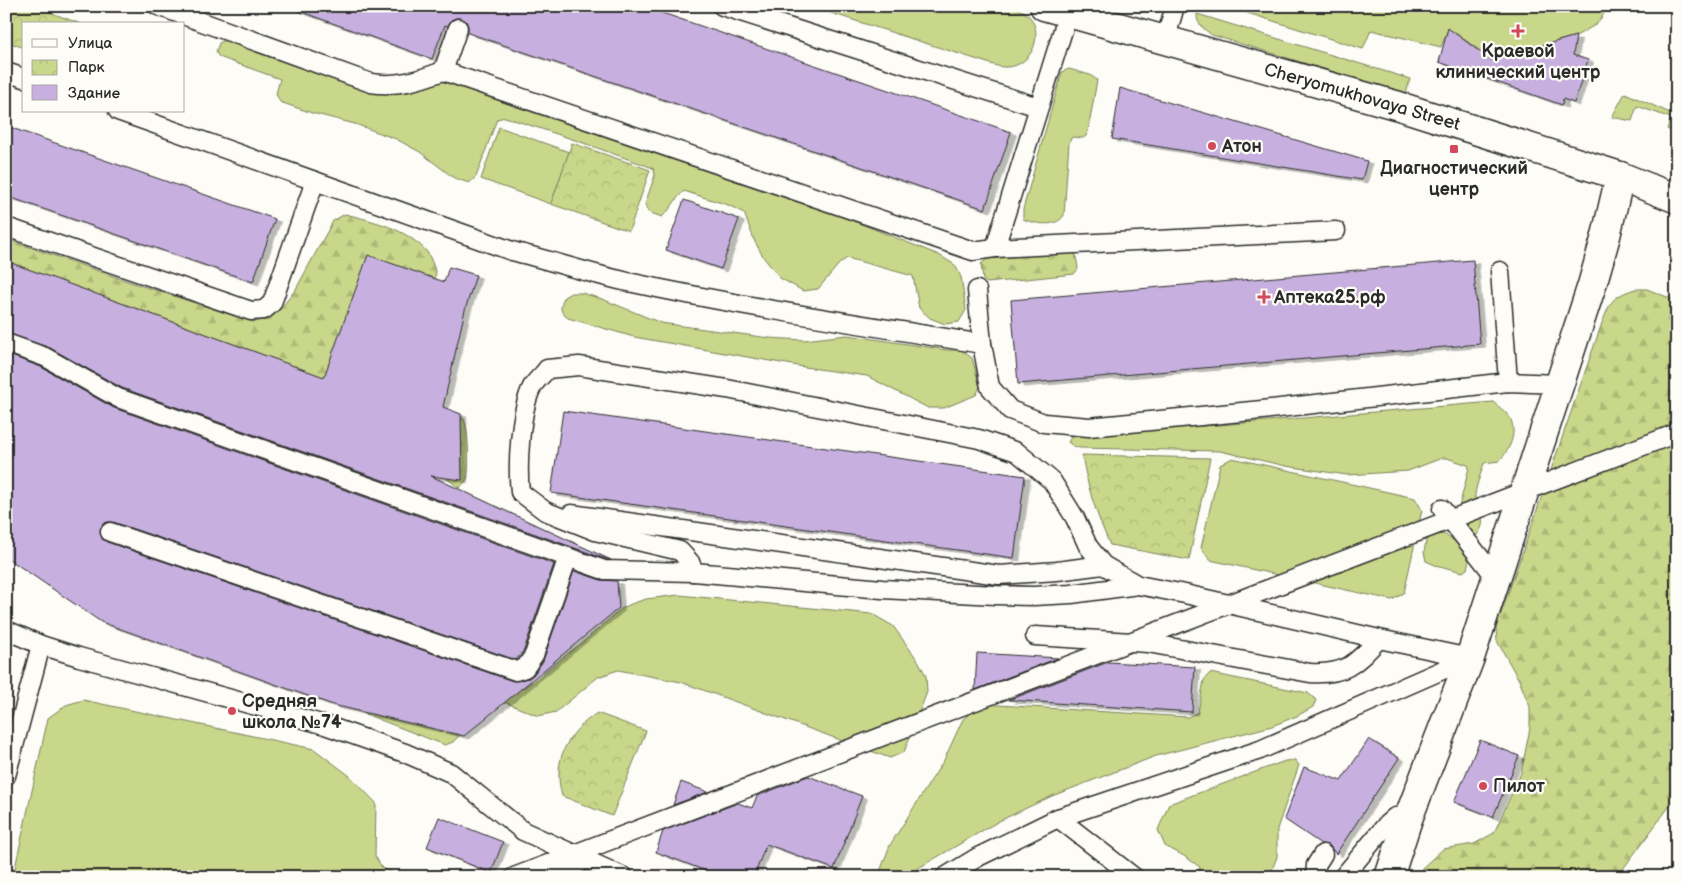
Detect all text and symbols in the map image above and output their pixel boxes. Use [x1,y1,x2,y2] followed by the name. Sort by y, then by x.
[22,22,185,112] legend
[1511,24,1525,38] marker: Краевой клинический центр
[68,34,113,53] text: Улица
[1435,41,1601,83] place label: Краевой клинический центр
[68,58,105,77] text: Парк
[1262,59,1463,135] street label: Cheryomukhovaya Street
[68,84,120,103] text: Здание
[1221,136,1262,157] place label: Атон
[1206,140,1218,152] marker: Атон
[1448,143,1460,155] marker: Диагностический центр
[1380,158,1528,200] place label: Диагностический центр
[1273,287,1386,308] place label: Аптека25.рф
[1258,291,1270,303] marker: Аптека25.рф
[242,691,342,733] place label: Средняя школа №74
[226,705,238,717] marker: Средняя школа №74
[1493,776,1545,797] place label: Пилот
[1477,780,1489,792] marker: Пилот

